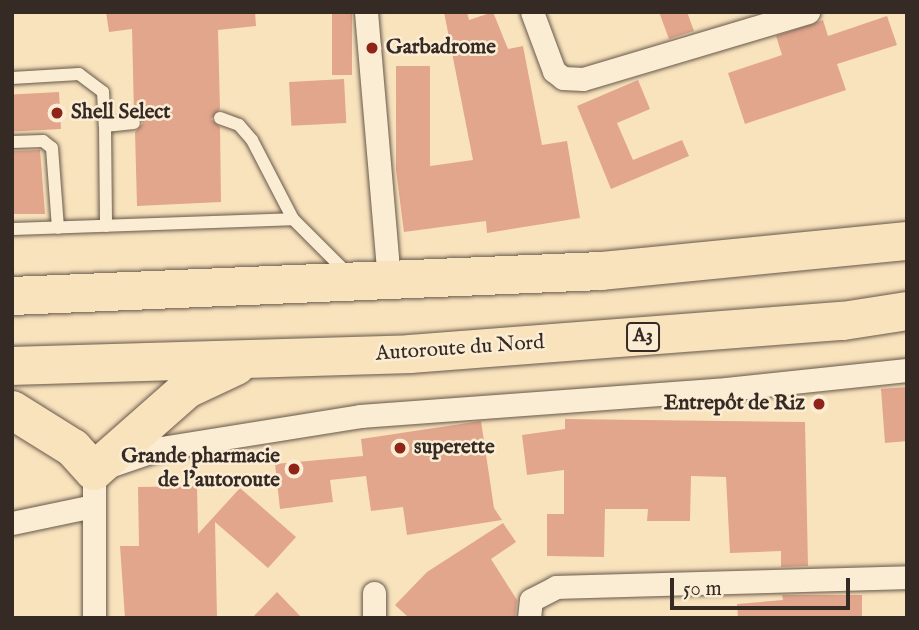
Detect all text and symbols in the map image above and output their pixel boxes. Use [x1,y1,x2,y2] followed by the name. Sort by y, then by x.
[386,35,496,61] place label: Garbadrome
[364,40,380,56] marker: Garbadrome
[71,100,171,126] place label: Shell Select
[49,105,65,121] marker: Shell Select
[626,322,660,352] road number: A3
[375,331,545,367] street label: Autoroute du Nord
[664,391,805,417] place label: Entrepôt de Riz
[811,396,827,412] marker: Entrepôt de Riz
[414,435,495,461] place label: superette
[392,440,408,456] marker: superette
[121,444,280,494] place label: Grande pharmacie de l’autoroute
[286,461,302,477] marker: Grande pharmacie de l’autoroute
[674,564,854,608] scale bar
[683,576,722,603] text: 50 m

